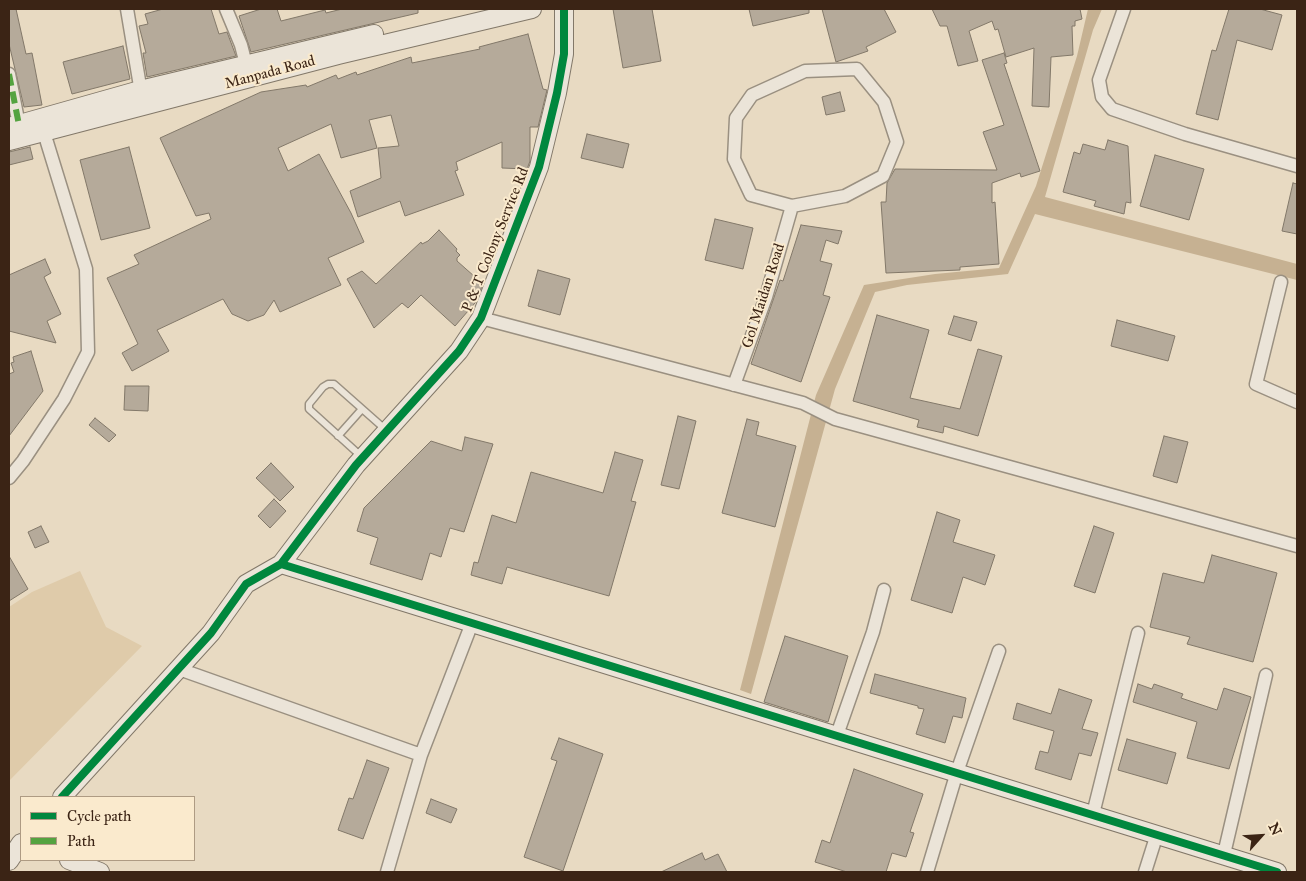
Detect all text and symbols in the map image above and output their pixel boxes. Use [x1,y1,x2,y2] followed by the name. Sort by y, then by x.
[223,52,317,94] street label: Manpada Road
[459,165,533,315] street label: P & T Colony Service Rd
[739,241,789,351] street label: Gol Maidan Road
[20,796,195,861] legend
[67,807,131,825] text: Cycle path
[1236,811,1286,861] north arrow
[1265,820,1285,838] text: N
[67,832,95,850] text: Path

